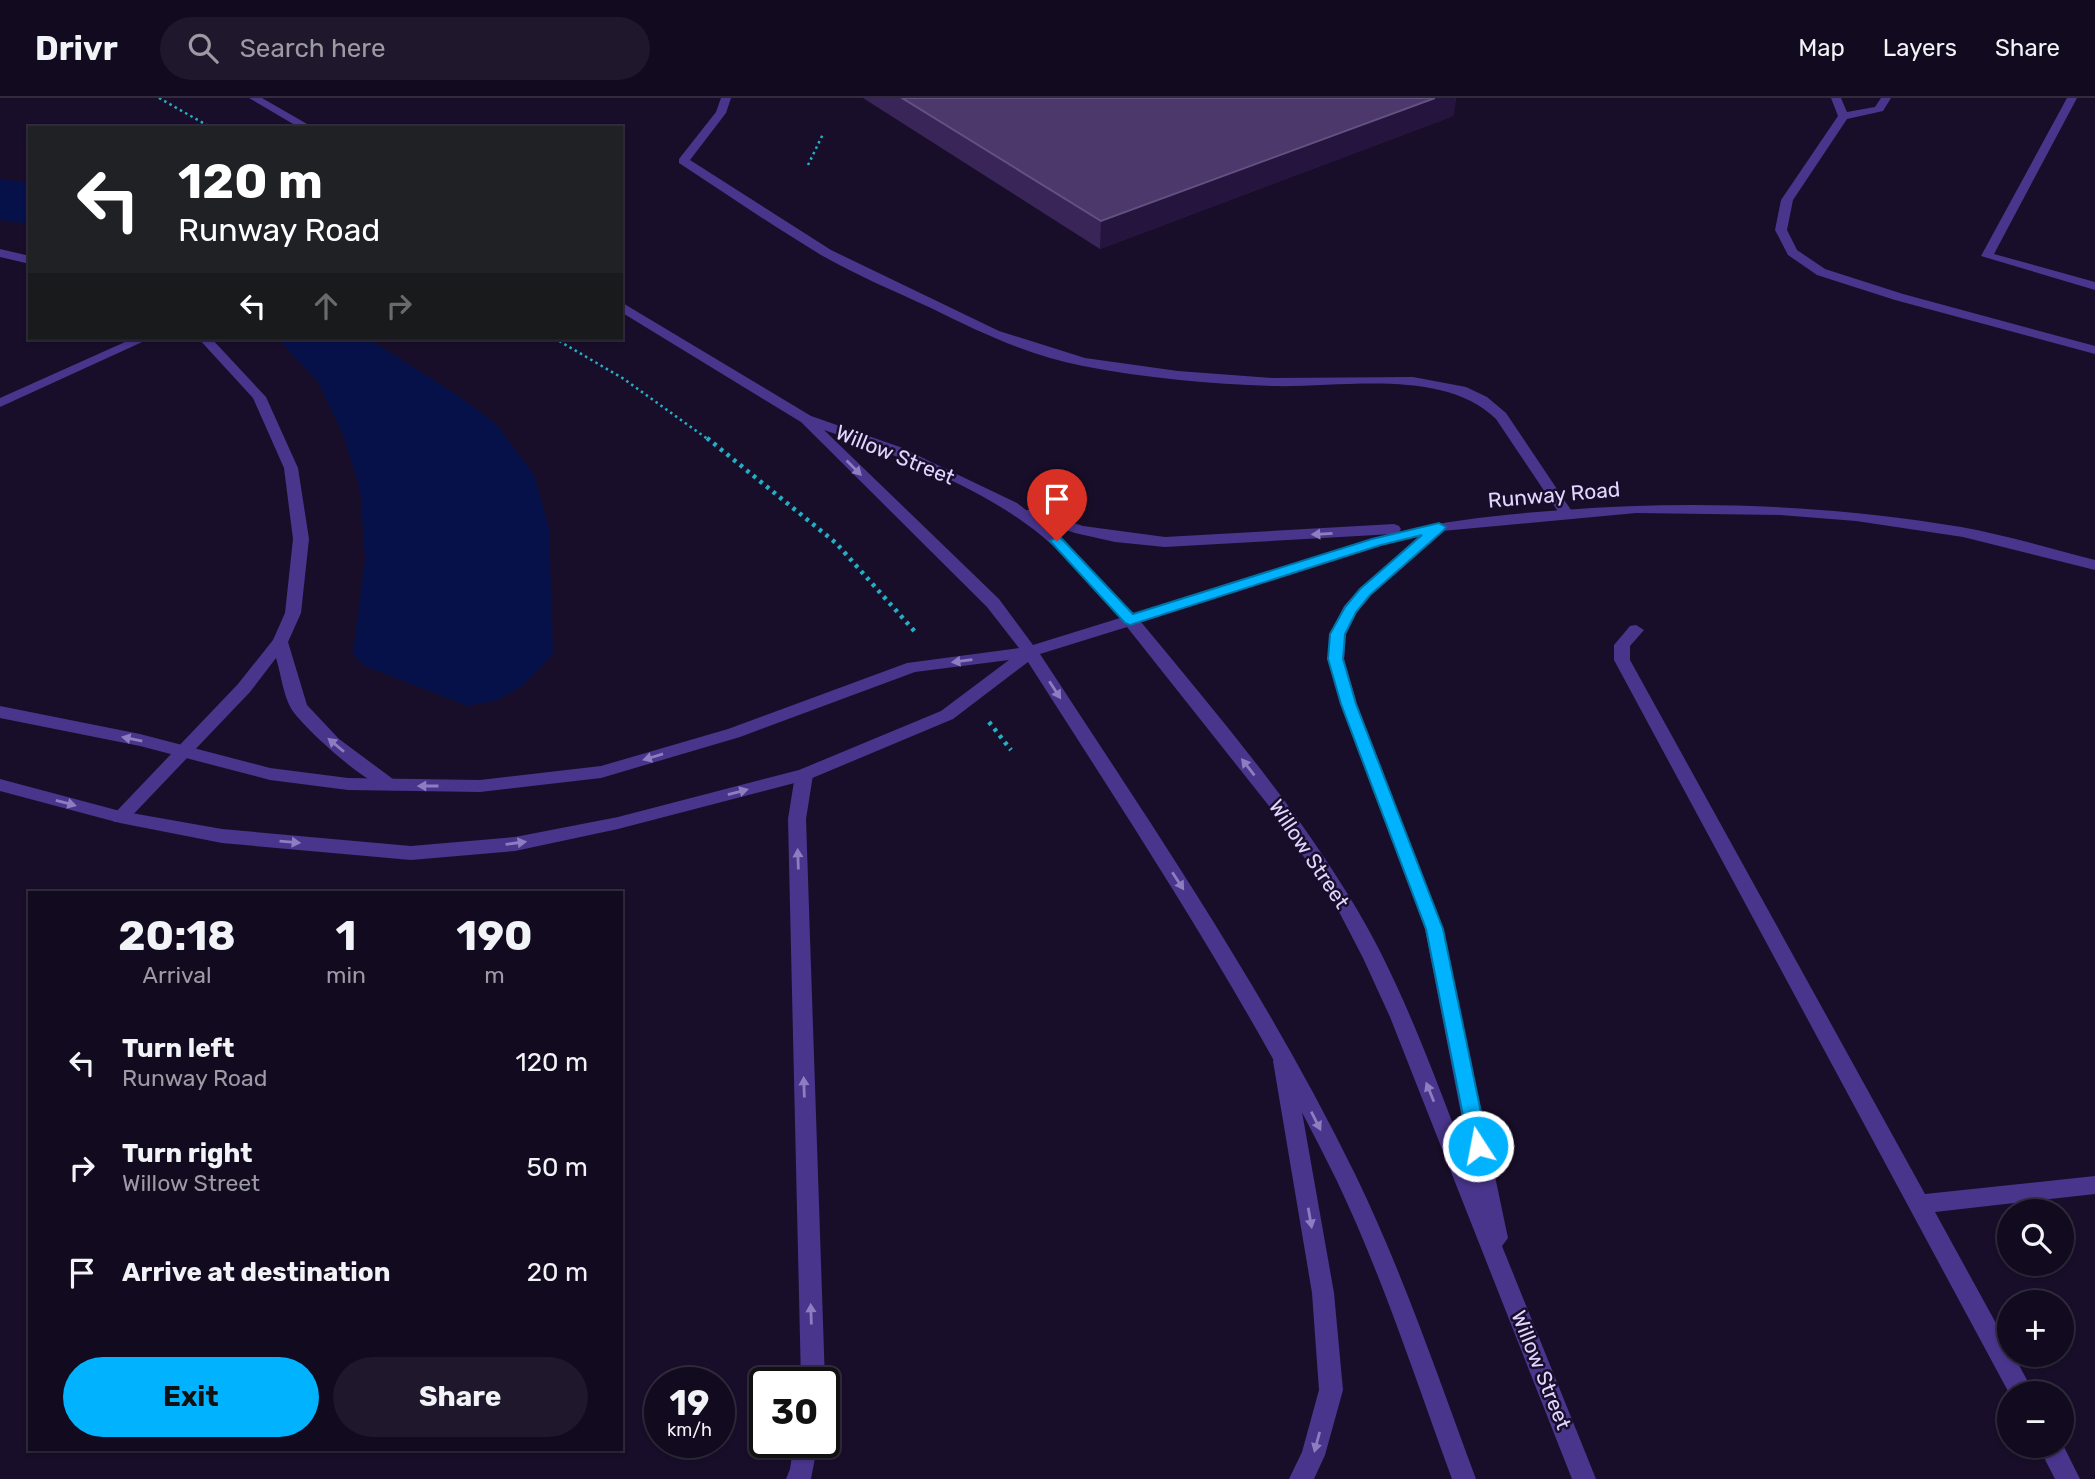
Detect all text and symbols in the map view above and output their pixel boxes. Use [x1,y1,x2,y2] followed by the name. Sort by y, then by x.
[160,17,650,80] search box
[35,29,118,68] text: Drivr
[184,29,222,67] icon: search
[240,33,386,64] text: Search here
[1798,34,1845,62] text: Map
[1883,34,1957,62] text: Layers
[1995,34,2060,62] text: Share
[178,152,323,210] text: 120 m
[63,154,154,245] icon: left
[178,211,380,249] text: Runway Road
[234,287,272,325] icon: left
[307,287,345,325] icon: ahead
[380,287,418,325] icon: right
[832,419,958,490] street label: Willow Street
[846,460,862,476] one-way arrow
[1027,469,1087,541] pin
[1487,476,1621,513] street label: Runway Road
[1038,480,1076,518] icon: arrive
[1311,528,1333,539] one-way arrow
[951,655,973,666] one-way arrow
[1048,681,1062,699] one-way arrow
[121,733,143,744] one-way arrow
[328,738,345,753] one-way arrow
[642,752,663,763] one-way arrow
[1241,758,1256,776] one-way arrow
[417,780,439,792] one-way arrow
[727,786,749,797] one-way arrow
[1264,794,1355,913] street label: Willow Street
[56,798,77,808] one-way arrow
[279,837,301,848] one-way arrow
[505,837,527,848] one-way arrow
[792,848,803,870] one-way arrow
[1172,872,1185,891] one-way arrow
[118,911,236,961] text: 20:18
[336,911,356,961] text: 1
[456,911,533,961] text: 190
[143,961,212,989] text: Arrival
[326,961,366,989] text: min
[484,961,505,989] text: m
[122,1033,234,1064] text: Turn left
[63,1044,101,1082] icon: left
[516,1047,588,1078] text: 120 m
[122,1064,267,1092] text: Runway Road
[799,1076,810,1098] one-way arrow
[1424,1081,1435,1102] one-way arrow
[1441,1109,1515,1183] position arrow
[1311,1111,1322,1131] one-way arrow
[122,1138,252,1169] text: Turn right
[63,1149,101,1187] icon: right
[527,1152,588,1183] text: 50 m
[122,1169,260,1197] text: Willow Street
[1997,1199,2074,1458] map controls
[1997,1199,2074,1276] button: search
[1305,1207,1316,1229] one-way arrow
[63,1254,101,1292] icon: arrive
[122,1257,390,1288] text: Arrive at destination
[527,1257,588,1288] text: 20 m
[1997,1290,2074,1367] button: +
[805,1303,816,1325] one-way arrow
[1506,1307,1577,1433] street label: Willow Street
[63,1357,319,1437] button: Exit
[333,1357,588,1437] button: Share
[749,1367,840,1458] speed limit sign: 30
[1997,1381,2074,1458] button: −
[670,1382,709,1424] text: 19
[667,1419,712,1441] text: km/h
[1311,1431,1322,1453] one-way arrow

